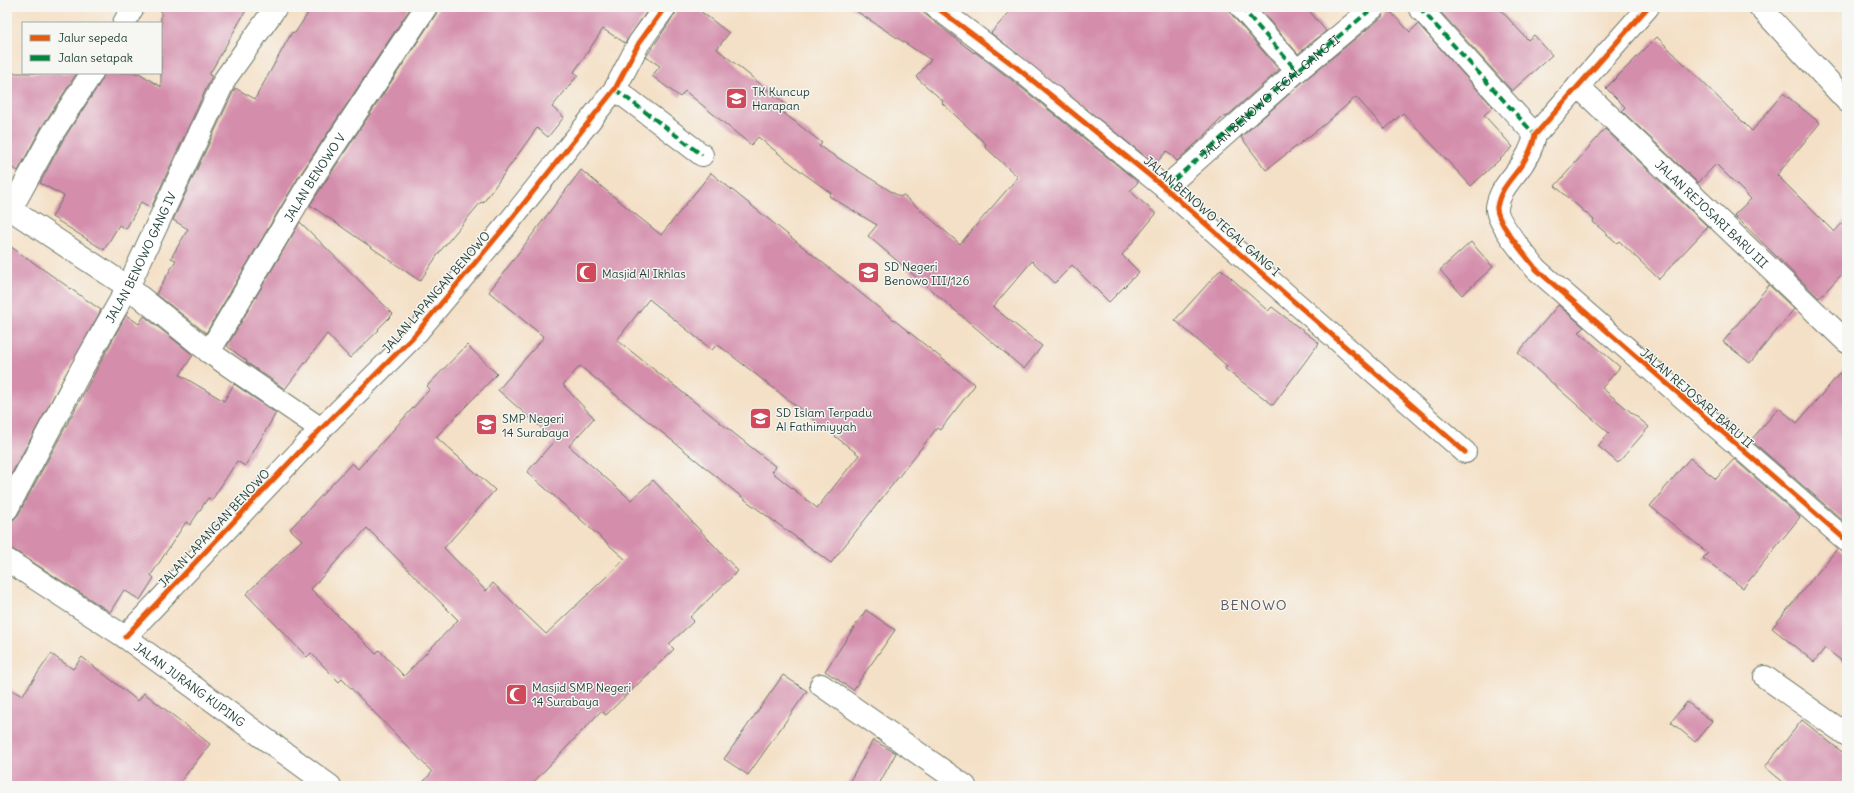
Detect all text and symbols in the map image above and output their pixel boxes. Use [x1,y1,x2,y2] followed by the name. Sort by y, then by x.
[22,22,162,74] legend
[58,30,128,45] text: Jalur sepeda
[1197,31,1342,161] street label: JALAN BENOWO TEGAL GANG II
[58,50,133,65] text: Jalan setapak
[752,84,810,113] place label: TK Kuncup Harapan
[723,85,749,111] school or university icon: TK Kuncup Harapan
[280,130,348,224] street label: JALAN BENOWO V
[1141,153,1283,279] street label: JALAN BENOWO TEGAL GANG I
[1653,156,1771,271] street label: JALAN REJOSARI BARU III
[102,189,179,325] street label: JALAN BENOWO GANG IV
[379,228,493,356] street label: JALAN LAPANGAN BENOWO
[884,259,969,288] place label: SD Negeri Benowo III/126
[573,260,599,286] mosque icon: Masjid Al Ikhlas
[856,260,882,286] school or university icon: SD Negeri Benowo III/126
[602,266,686,281] place label: Masjid Al Ikhlas
[1638,345,1756,451] street label: JALAN REJOSARI BARU II
[776,405,872,434] place label: SD Islam Terpadu Al Fathimiyyah
[748,406,774,432] school or university icon: SD Islam Terpadu Al Fathimiyyah
[502,411,569,440] place label: SMP Negeri 14 Surabaya
[473,412,499,438] school or university icon: SMP Negeri 14 Surabaya
[155,466,273,590] street label: JALAN LAPANGAN BENOWO
[1220,596,1288,614] district label: BENOWO
[131,639,249,730] street label: JALAN JURANG KUPING
[532,680,631,709] place label: Masjid SMP Negeri 14 Surabaya
[503,681,529,707] mosque icon: Masjid SMP Negeri 14 Surabaya

